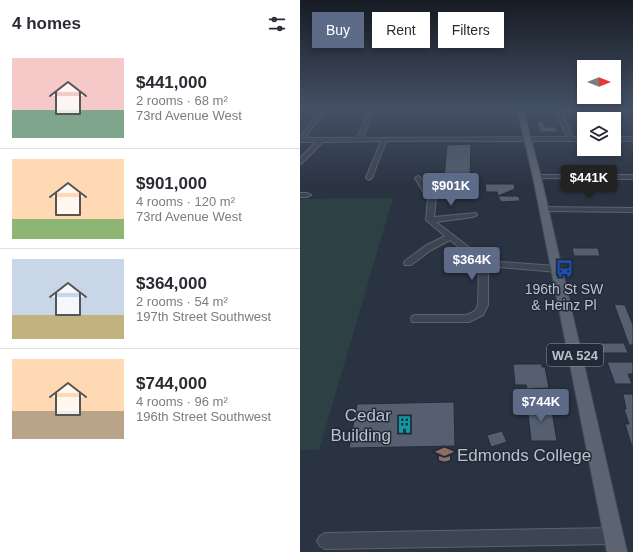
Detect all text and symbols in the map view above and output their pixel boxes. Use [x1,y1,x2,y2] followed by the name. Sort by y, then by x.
[312,12,364,48] chip: Buy
[372,12,430,48] chip: Rent
[438,12,504,48] chip: Filters
[266,13,288,35] icon: filters
[12,14,81,33] text: 4 homes
[577,60,621,104] north arrow
[577,60,621,156] map controls
[136,73,207,92] text: $441,000
[44,74,92,122] icon: home
[136,93,228,108] text: 2 rooms · 68 m²
[136,108,242,123] text: 73rd Avenue West
[577,112,621,156] button: layers
[561,165,617,199] pin: $441K
[570,170,608,185] text: $441K
[423,173,479,207] pin: $901K
[136,174,207,193] text: $901,000
[44,175,92,223] icon: home
[432,178,470,193] text: $901K
[136,194,235,209] text: 4 rooms · 120 m²
[136,209,242,224] text: 73rd Avenue West
[444,247,500,281] pin: $364K
[453,252,491,267] text: $364K
[554,259,574,279] bus stop icon: 196th St SW & Heinz Pl
[136,274,207,293] text: $364,000
[44,275,92,323] icon: home
[525,281,604,313] place label: 196th St SW & Heinz Pl
[136,294,228,309] text: 2 rooms · 54 m²
[136,309,271,324] text: 197th Street Southwest
[547,344,603,366] road number: WA 524
[136,374,207,393] text: $744,000
[44,375,92,423] icon: home
[513,389,569,423] pin: $744K
[136,394,228,409] text: 4 rooms · 96 m²
[522,394,560,409] text: $744K
[331,406,391,445] place label: Cedar Building
[136,409,271,424] text: 196th Street Southwest
[394,415,414,435] building icon: Cedar Building
[434,445,454,465] school or university icon: Edmonds College
[457,446,591,465] place label: Edmonds College

